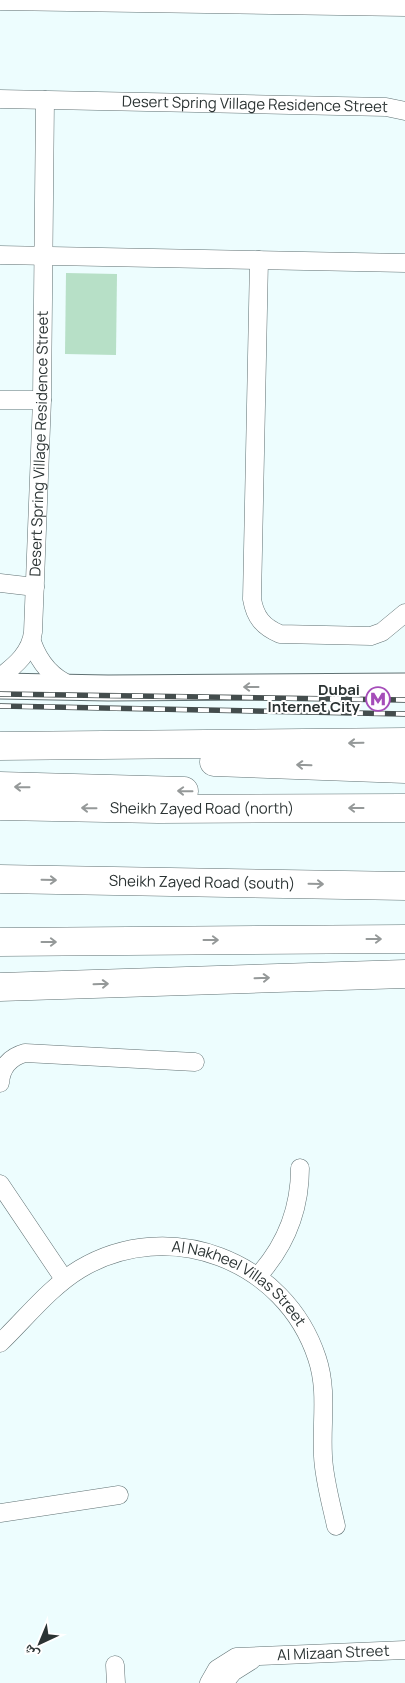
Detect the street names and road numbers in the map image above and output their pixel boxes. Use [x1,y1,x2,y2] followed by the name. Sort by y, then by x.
[122,91,388,117] street label: Desert Spring Village Residence Street
[24,311,53,577] street label: Desert Spring Village Residence Street
[110,797,294,819] street label: Sheikh Zayed Road (north)
[109,870,295,894] street label: Sheikh Zayed Road (south)
[171,1236,311,1330] street label: Al Nakheel Villas Street
[277,1640,390,1665] street label: Al Mizaan Street

